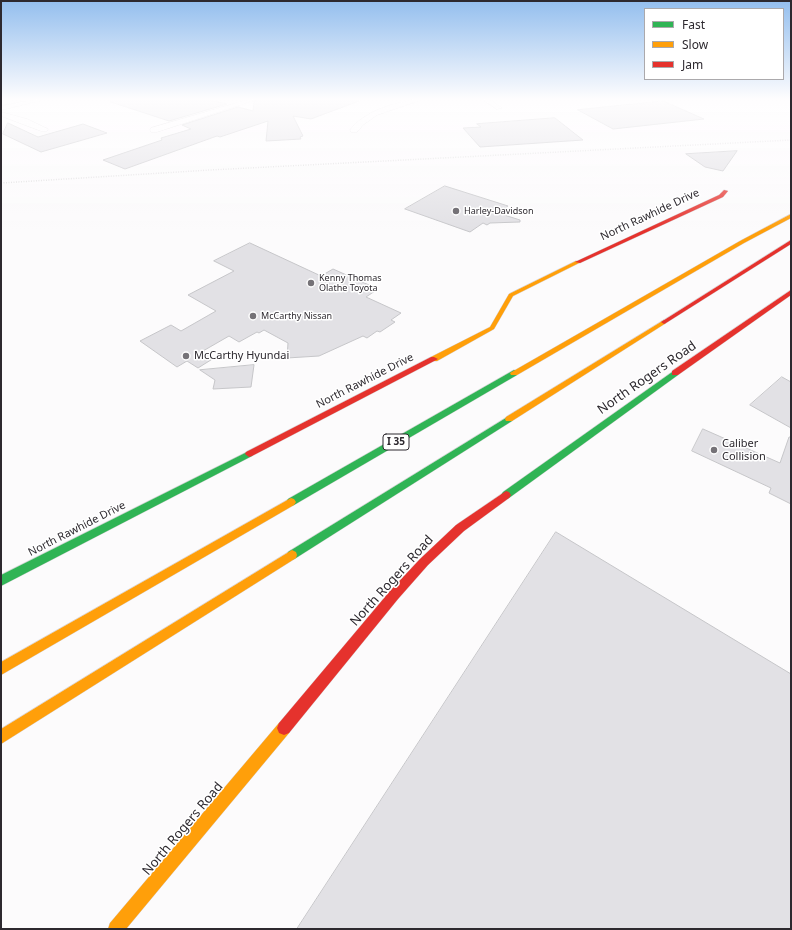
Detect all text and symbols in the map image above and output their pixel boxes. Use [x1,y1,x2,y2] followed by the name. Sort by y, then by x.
[644,8,784,80] legend
[682,16,705,33] text: Fast
[682,36,708,53] text: Slow
[682,56,703,73] text: Jam
[598,186,702,244] street label: North Rawhide Drive
[451,206,461,216] marker: Harley-Davidson
[464,206,534,216] place label: Harley-Davidson
[319,273,381,294] place label: Kenny Thomas Olathe Toyota
[306,278,316,288] marker: Kenny Thomas Olathe Toyota
[248,311,258,321] marker: McCarthy Nissan
[261,311,332,321] place label: McCarthy Nissan
[595,338,699,418] street label: North Rogers Road
[194,349,289,363] place label: McCarthy Hyundai
[181,351,191,361] marker: McCarthy Hyundai
[314,351,416,411] street label: North Rawhide Drive
[383,434,409,450] road number: I 35
[722,437,766,463] place label: Caliber Collision
[709,445,719,455] marker: Caliber Collision
[26,499,128,559] street label: North Rawhide Drive
[347,532,437,630] street label: North Rogers Road
[140,779,226,879] street label: North Rogers Road

